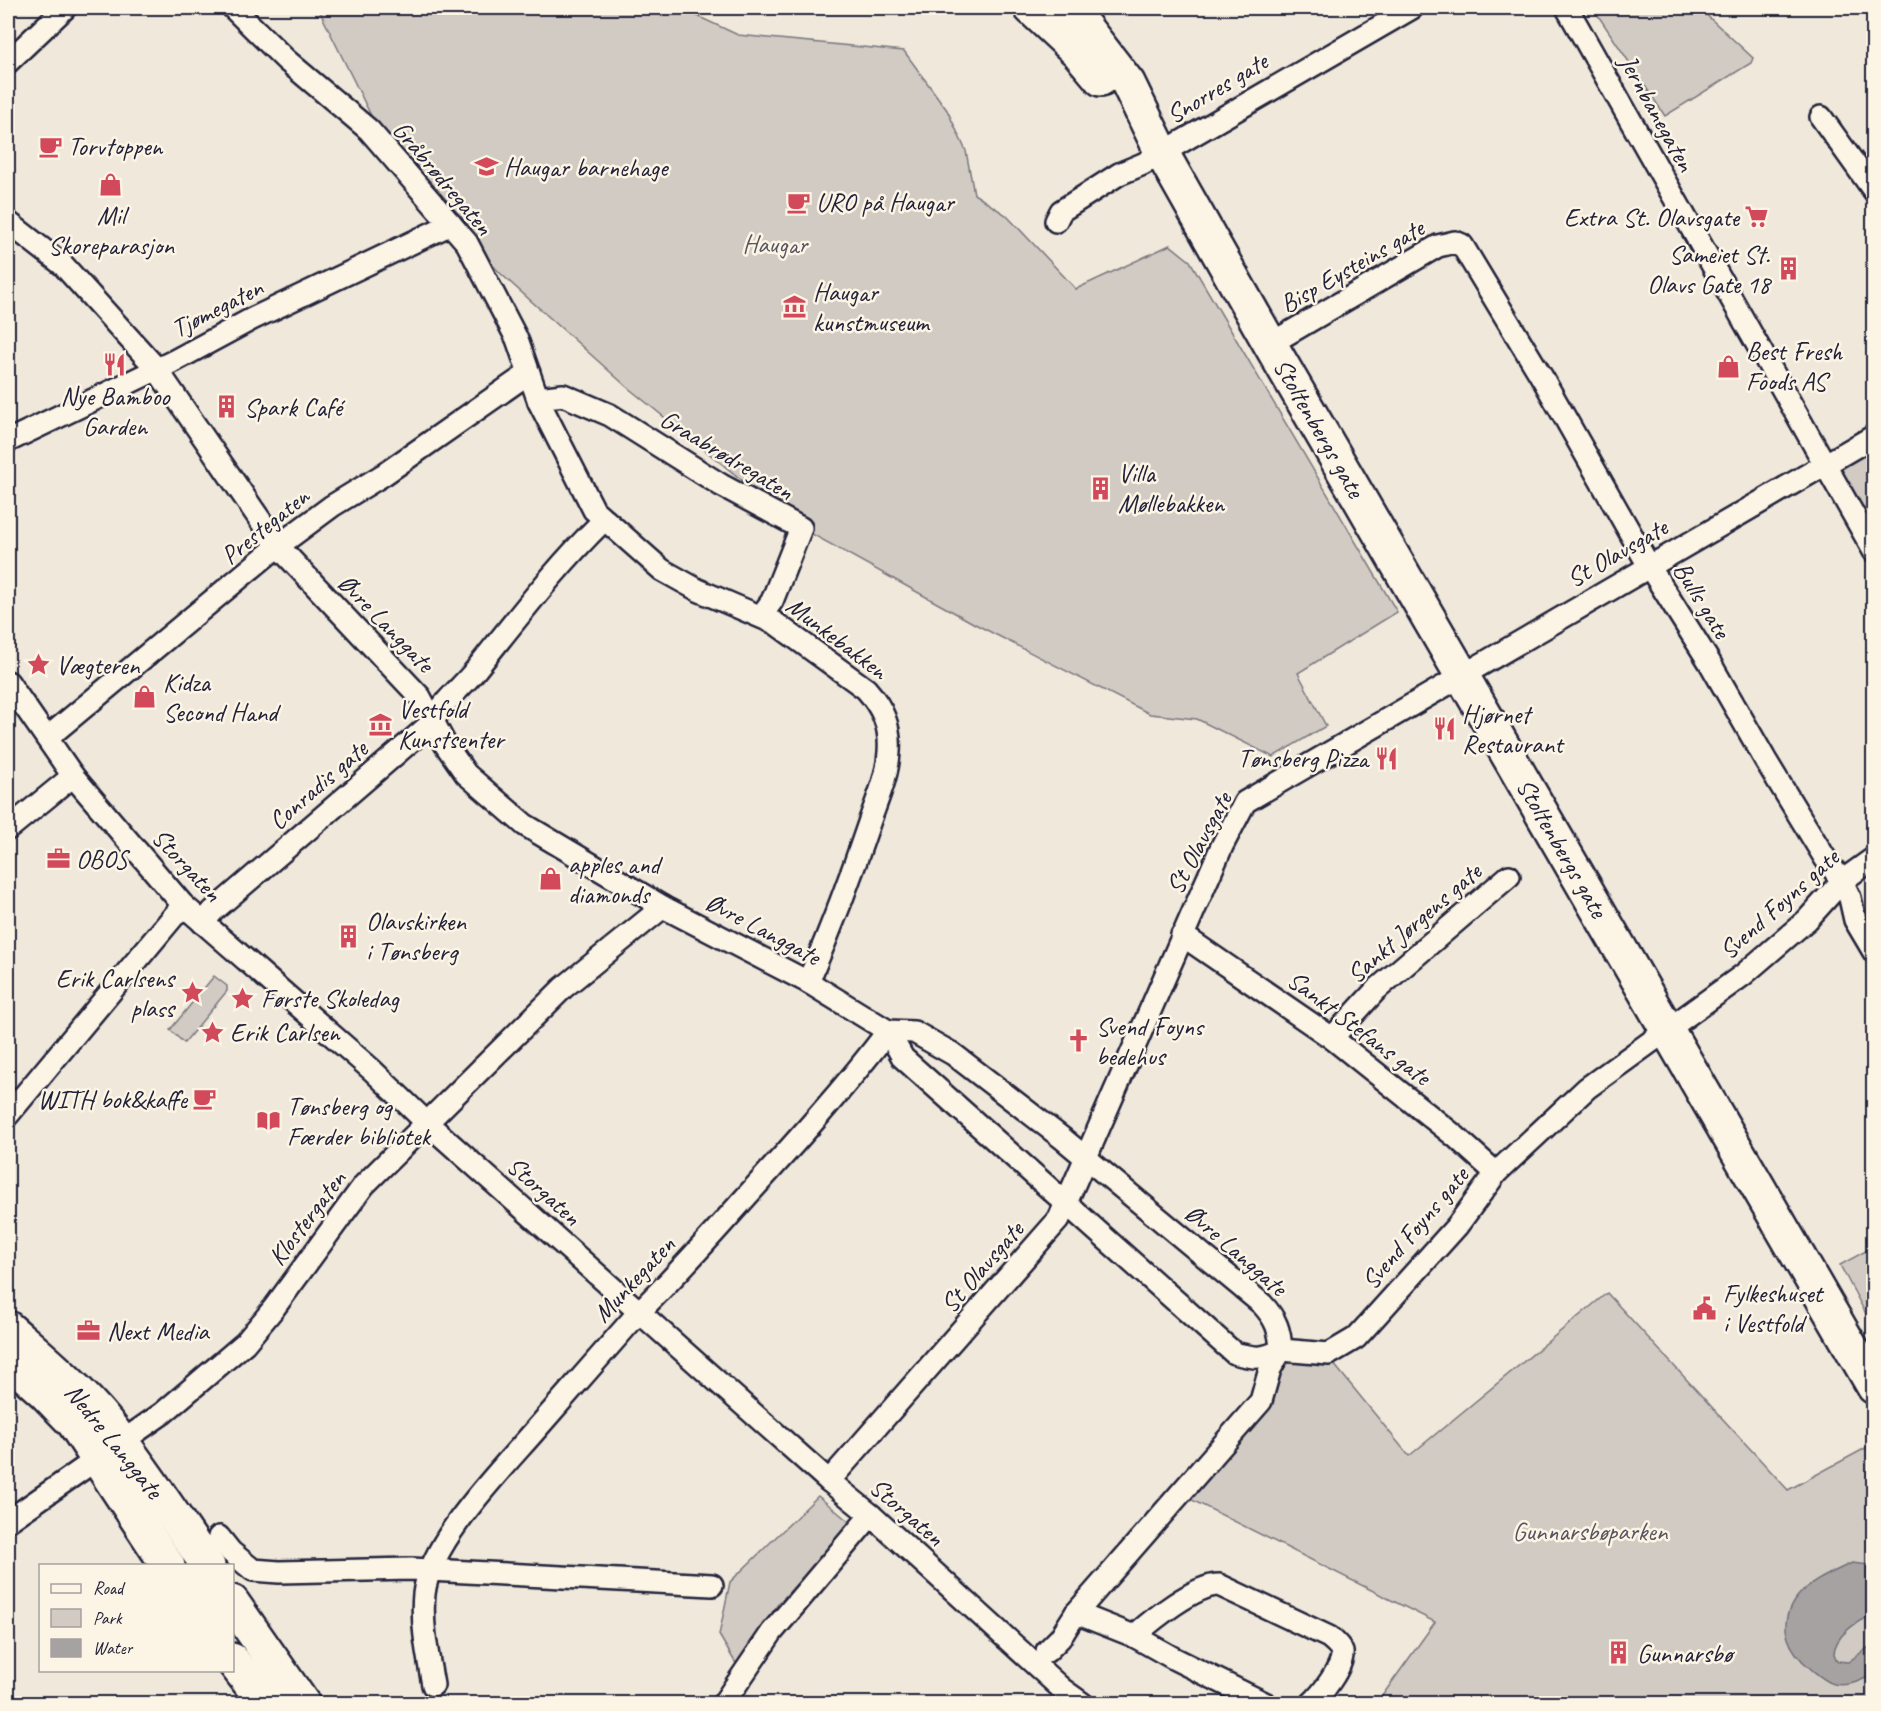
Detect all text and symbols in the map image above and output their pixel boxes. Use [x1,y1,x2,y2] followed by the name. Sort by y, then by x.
[1160,44,1276,131] street label: Snorres gate
[1610,47,1703,178] street label: Jernbanegaten
[385,114,501,242] street label: Gråbrødregaten
[68,130,164,163] place label: Torvtoppen
[37,133,63,159] cafe icon: Torvtoppen
[504,151,670,184] place label: Haugar barnehage
[473,154,499,180] school or university icon: Haugar barnehage
[98,171,124,197] shop icon: Mil Skoreparasjon
[816,186,955,219] place label: URO på Haugar
[785,189,811,215] cafe icon: URO på Haugar
[48,199,175,262] place label: Mil Skoreparasjon
[1564,201,1741,234] place label: Extra St. Olavsgate
[1744,204,1770,230] supermarket icon: Extra St. Olavsgate
[1274,210,1432,321] street label: Bisp Eysteins gate
[743,228,809,261] park label: Haugar
[1647,238,1772,301] place label: Sameiet St. Olavs Gate 18
[1775,256,1801,282] building icon: Sameiet St. Olavs Gate 18
[166,270,269,345] street label: Tjømegaten
[813,276,931,339] place label: Haugar kunstmuseum
[782,294,808,320] museum icon: Haugar kunstmuseum
[1746,335,1843,398] place label: Best Fresh Foods AS
[102,352,128,378] restaurant icon: Nye Bamboo Garden
[1266,353,1373,505] street label: Stoltenbergs gate
[1715,353,1741,379] shop icon: Best Fresh Foods AS
[60,380,171,443] place label: Nye Bamboo Garden
[244,391,345,424] place label: Spark Café
[213,394,239,420] building icon: Spark Café
[654,402,800,508] street label: Graabrødregaten
[1118,457,1225,520] place label: Villa Møllebakken
[1087,475,1113,501] building icon: Villa Møllebakken
[214,479,317,572] street label: Prestegaten
[1561,510,1675,595] street label: St Olavsgate
[1666,556,1739,646] street label: Bulls gate
[331,567,443,681] street label: Øvre Langgate
[780,589,895,688] street label: Munkebakken
[56,649,141,682] place label: Vægteren
[25,652,51,678] place icon: Vægteren
[163,666,281,729] place label: Kidza Second Hand
[132,684,158,710] shop icon: Kidza Second Hand
[398,693,506,756] place label: Vestfold Kunstsenter
[1462,698,1565,761] place label: Hjørnet Restaurant
[367,711,393,737] museum icon: Vestfold Kunstsenter
[1431,716,1457,742] restaurant icon: Hjørnet Restaurant
[262,732,376,837] street label: Conradis gate
[1238,742,1370,775] place label: Tønsberg Pizza
[1373,745,1399,771] restaurant icon: Tønsberg Pizza
[1509,773,1616,925] street label: Stoltenbergs gate
[1158,785,1240,900] street label: St Olavsgate
[145,821,230,909] street label: Storgaten
[1712,840,1848,966] street label: Svend Foyns gate
[76,843,131,876] place label: OBOS
[45,846,71,872] office icon: OBOS
[568,848,663,911] place label: apples and diamonds
[1340,855,1489,990] street label: Sankt Jørgens gate
[537,866,563,892] shop icon: apples and diamonds
[700,885,828,974] street label: Øvre Langgate
[366,905,467,968] place label: Olavskirken i Tønsberg
[335,923,361,949] building icon: Olavskirken i Tønsberg
[56,962,176,1025] place label: Erik Carlsens plass
[1281,963,1439,1094] street label: Sankt Stefans gate
[179,980,205,1006] place icon: Erik Carlsens plass
[261,982,401,1015] place label: Første Skoledag
[230,985,256,1011] place icon: Første Skoledag
[1096,1010,1205,1073] place label: Svend Foyns bedehus
[230,1016,341,1049] place label: Erik Carlsen
[199,1019,225,1045] place icon: Erik Carlsen
[1065,1028,1091,1054] church icon: Svend Foyns bedehus
[38,1083,189,1116] place label: WITH bok&kaffe
[192,1086,218,1112] cafe icon: WITH bok&kaffe
[287,1090,431,1153] place label: Tønsberg og Færder bibliotek
[256,1108,282,1134] library icon: Tønsberg og Færder bibliotek
[500,1149,588,1233] street label: Storgaten
[1354,1158,1478,1296] street label: Svend Foyns gate
[261,1163,354,1272] street label: Klostergaten
[1178,1197,1296,1305] street label: Øvre Langgate
[933,1213,1032,1320] street label: St Olavsgate
[586,1229,683,1329] street label: Munkegaten
[1723,1277,1825,1340] place label: Fylkeshuset i Vestfold
[1692,1295,1718,1321] public building icon: Fylkeshuset i Vestfold
[107,1315,210,1348] place label: Next Media
[76,1318,102,1344] office icon: Next Media
[57,1377,172,1507] street label: Nedre Langgate
[863,1470,952,1554] street label: Storgaten
[1512,1515,1669,1548] park label: Gunnarsbøparken
[39,1564,234,1672] legend
[93,1577,126,1599] text: Road
[93,1607,123,1629] text: Park
[93,1637,134,1659] text: Water
[1637,1637,1736,1670] place label: Gunnarsbø
[1606,1640,1632,1666] building icon: Gunnarsbø

